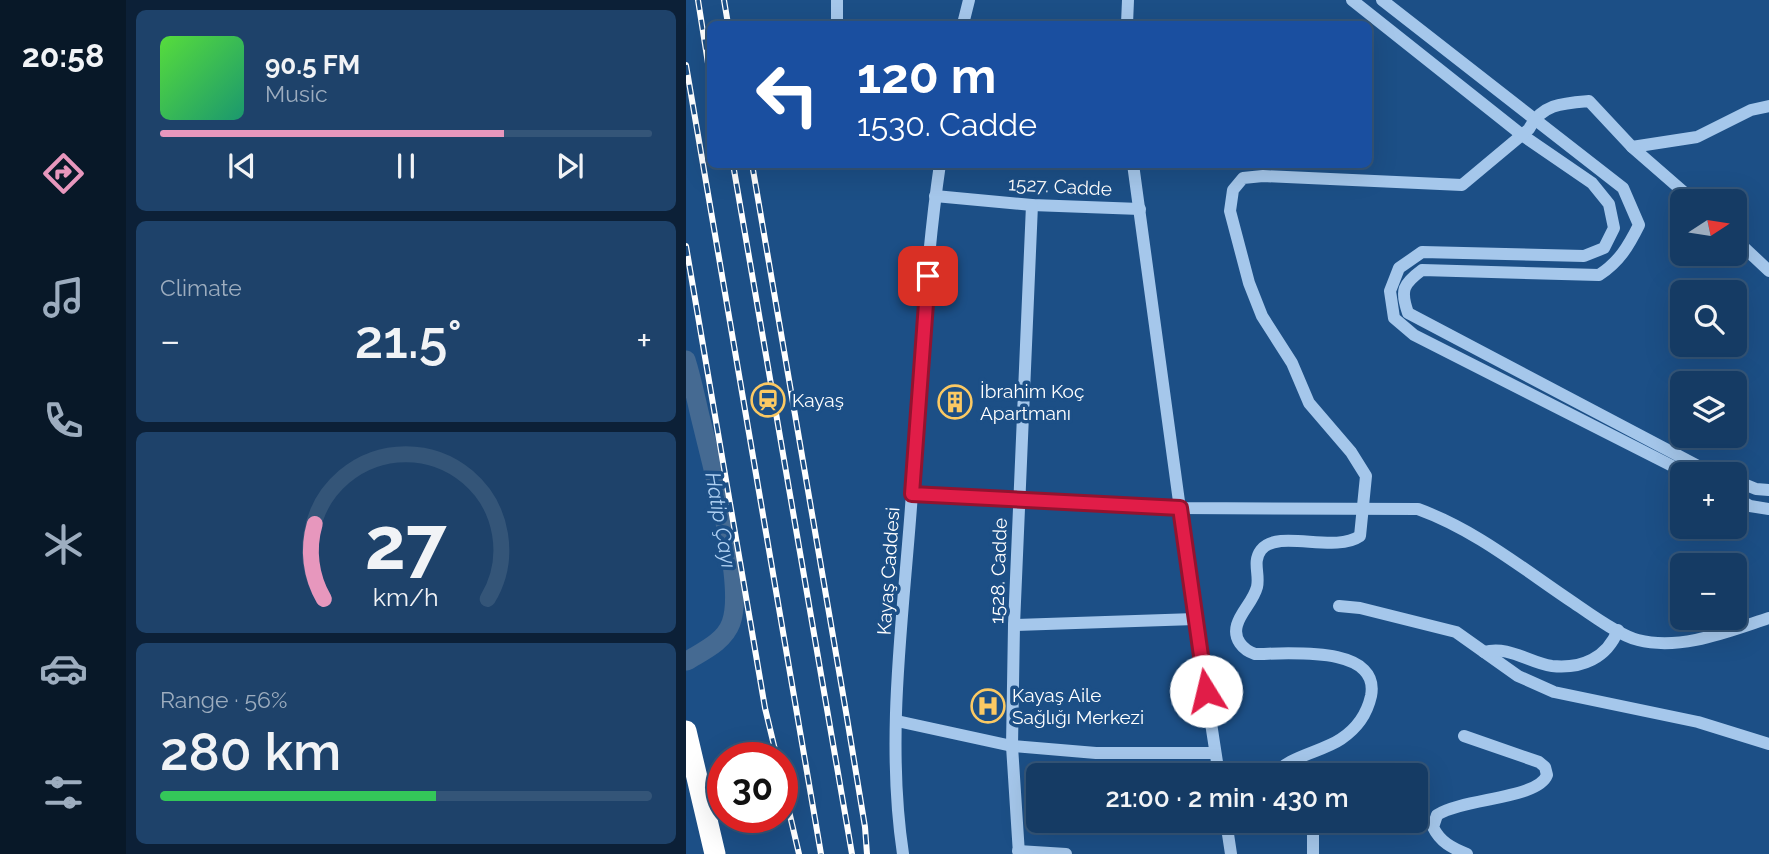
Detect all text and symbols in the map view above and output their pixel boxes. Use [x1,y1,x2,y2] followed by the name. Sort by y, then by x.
[22,37,104,74] text: 20:58
[857,47,996,104] text: 120 m
[742,49,833,140] icon: left
[265,50,360,80] text: 90.5 FM
[265,80,328,107] text: Music
[857,106,1037,143] text: 1530. Cadde
[223,147,261,185] icon: previous
[387,147,425,185] icon: pause
[551,147,589,185] icon: next
[39,149,88,198] icon: directions
[1008,172,1112,200] street label: 1527. Cadde
[1670,189,1746,266] north arrow
[1670,189,1747,630] map controls
[898,246,958,306] pin
[909,257,947,295] icon: arrive
[39,273,88,322] icon: music
[160,274,242,301] text: Climate
[1670,280,1747,357] button: search
[355,309,462,370] text: 21.5°
[160,318,180,363] text: −
[636,318,652,363] text: +
[1670,371,1747,448] button: layers
[980,380,1084,424] place label: İbrahim Koç Apartmanı
[749,381,787,419] station icon: Kayaş
[936,383,974,421] building icon: İbrahim Koç Apartmanı
[792,389,844,411] place label: Kayaş
[39,396,88,445] icon: phone
[1670,462,1747,539] button: +
[700,470,742,570] water label: Hatip Çayı
[365,501,447,586] text: 27
[873,506,903,636] street label: Kayaş Caddesi
[985,518,1011,624] street label: 1528. Cadde
[39,520,88,569] icon: climate
[1670,553,1747,630] button: −
[373,581,439,611] text: km/h
[39,644,88,693] icon: car
[1169,654,1243,728] position arrow
[1012,684,1144,728] place label: Kayaş Aile Sağlığı Merkezi
[160,686,287,713] text: Range · 56%
[969,687,1007,725] hospital icon: Kayaş Aile Sağlığı Merkezi
[160,721,341,782] text: 280 km
[707,742,798,833] speed limit sign: 30
[39,768,88,817] icon: filters
[1105,783,1349,813] text: 21:00 · 2 min · 430 m

